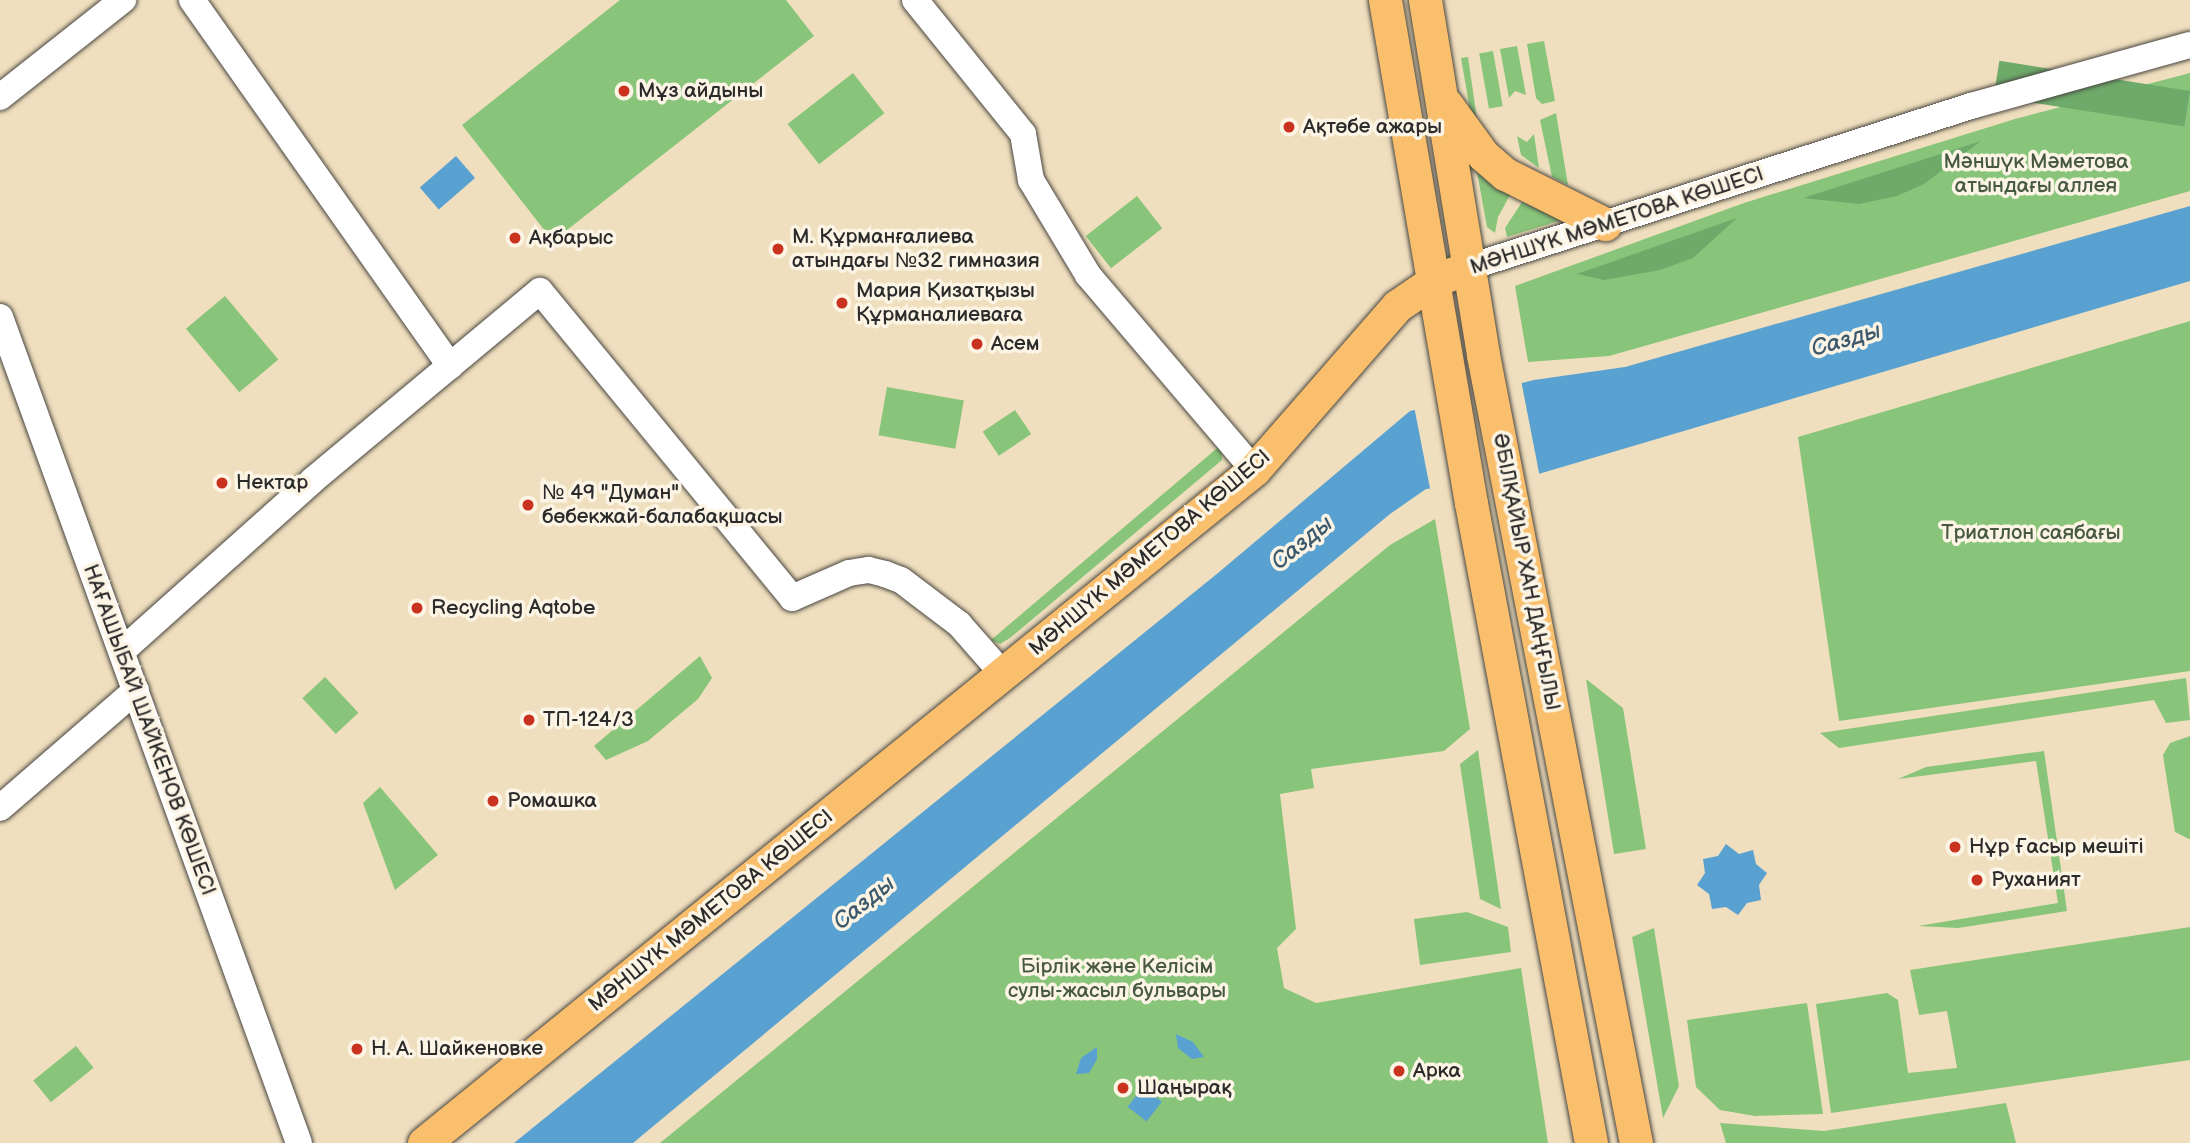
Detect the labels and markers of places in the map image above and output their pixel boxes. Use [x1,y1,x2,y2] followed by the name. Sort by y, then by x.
[638,78,763,104] place label: Мұз айдыны
[616,83,632,99] marker: Мұз айдыны
[1303,114,1442,140] place label: Ақтөбе ажары
[1281,119,1297,135] marker: Ақтөбе ажары
[792,224,1040,274] place label: М. Құрманғалиева атындағы №32 гимназия
[529,225,613,251] place label: Ақбарыс
[507,230,523,246] marker: Ақбарыс
[770,241,786,257] marker: М. Құрманғалиева атындағы №32 гимназия
[856,278,1035,328] place label: Мария Қизатқызы Құрманалиеваға
[834,295,850,311] marker: Мария Қизатқызы Құрманалиеваға
[991,331,1040,357] place label: Асем
[969,336,985,352] marker: Асем
[236,470,308,496] place label: Нектар
[214,475,230,491] marker: Нектар
[542,480,783,530] place label: № 49 "Думан" бөбекжай-балабақшасы
[520,497,536,513] marker: № 49 "Думан" бөбекжай-балабақшасы
[431,595,595,621] place label: Recycling Aqtobe
[409,600,425,616] marker: Recycling Aqtobe
[543,707,634,733] place label: ТП-124/3
[521,712,537,728] marker: ТП-124/3
[507,788,597,814] place label: Ромашка
[485,793,501,809] marker: Ромашка
[1969,834,2144,860] place label: Нұр Ғасыр мешіті
[1947,839,1963,855] marker: Нұр Ғасыр мешіті
[1991,867,2081,893] place label: Руханият
[1969,872,1985,888] marker: Руханият
[371,1036,543,1062] place label: Н. А. Шайкеновке
[349,1041,365,1057] marker: Н. А. Шайкеновке
[1413,1058,1461,1084] place label: Арка
[1391,1063,1407,1079] marker: Арка
[1137,1075,1232,1101] place label: Шаңырақ
[1115,1080,1131,1096] marker: Шаңырақ

